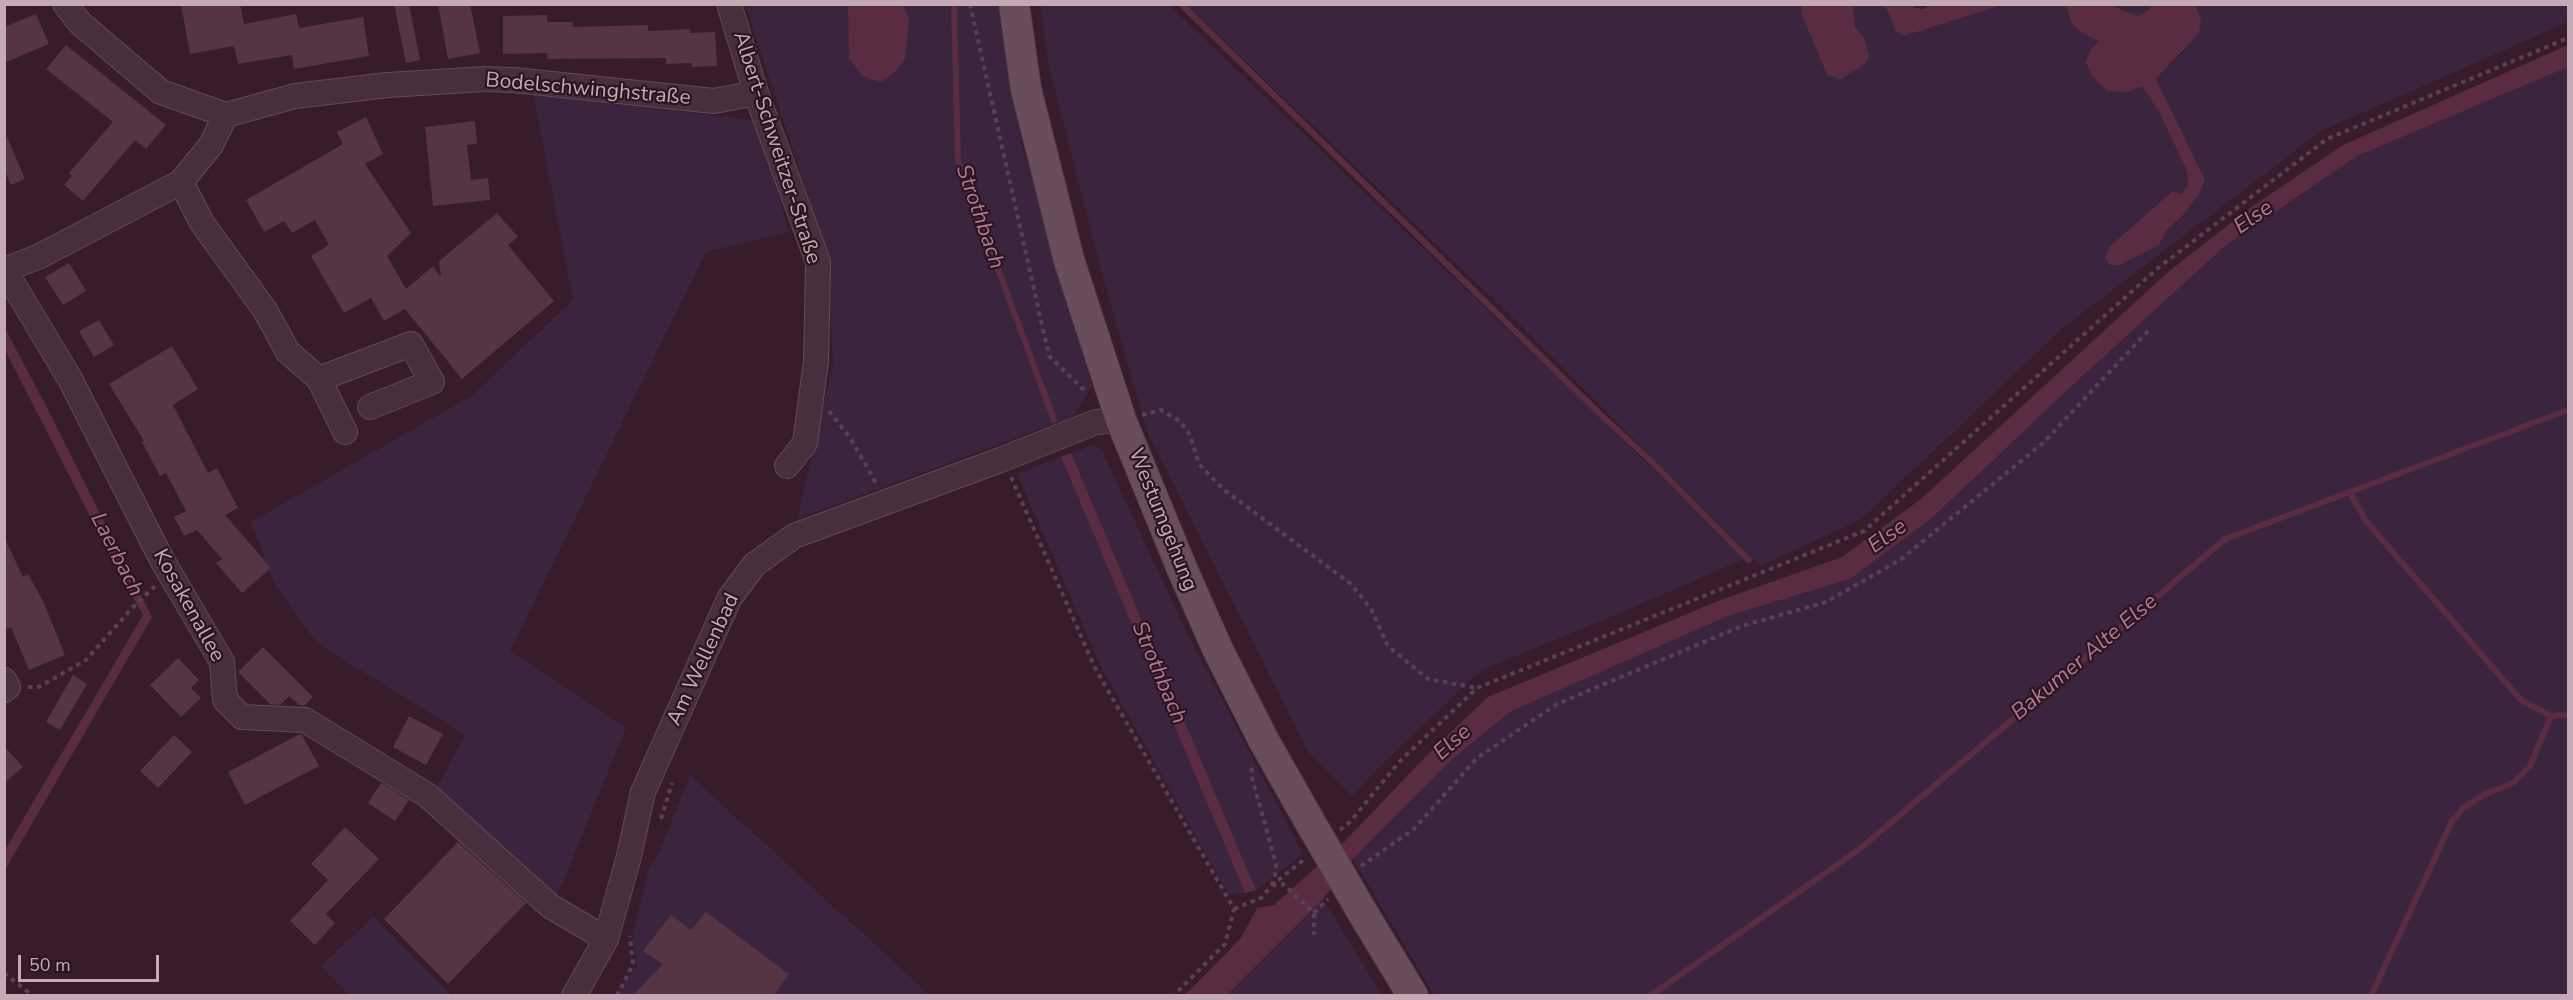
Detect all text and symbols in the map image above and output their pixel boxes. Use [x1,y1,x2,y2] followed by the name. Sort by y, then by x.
[726,29,826,267] street label: Albert-Schweitzer-Straße
[484,68,692,112] street label: Bodelschwinghstraße
[949,161,1009,273] water label: Strothbach
[2229,195,2279,241] water label: Else
[1122,445,1202,595] street label: Westumgehung
[84,509,148,601] water label: Laerbach
[1863,514,1913,560] water label: Else
[147,545,229,667] street label: Kosakenallee
[2007,589,2163,727] water label: Bakumer Alte Else
[662,590,746,730] street label: Am Wellenbad
[1125,618,1191,728] water label: Strothbach
[1429,719,1477,767] water label: Else
[21,943,162,981] scale bar
[29,953,71,977] text: 50 m

